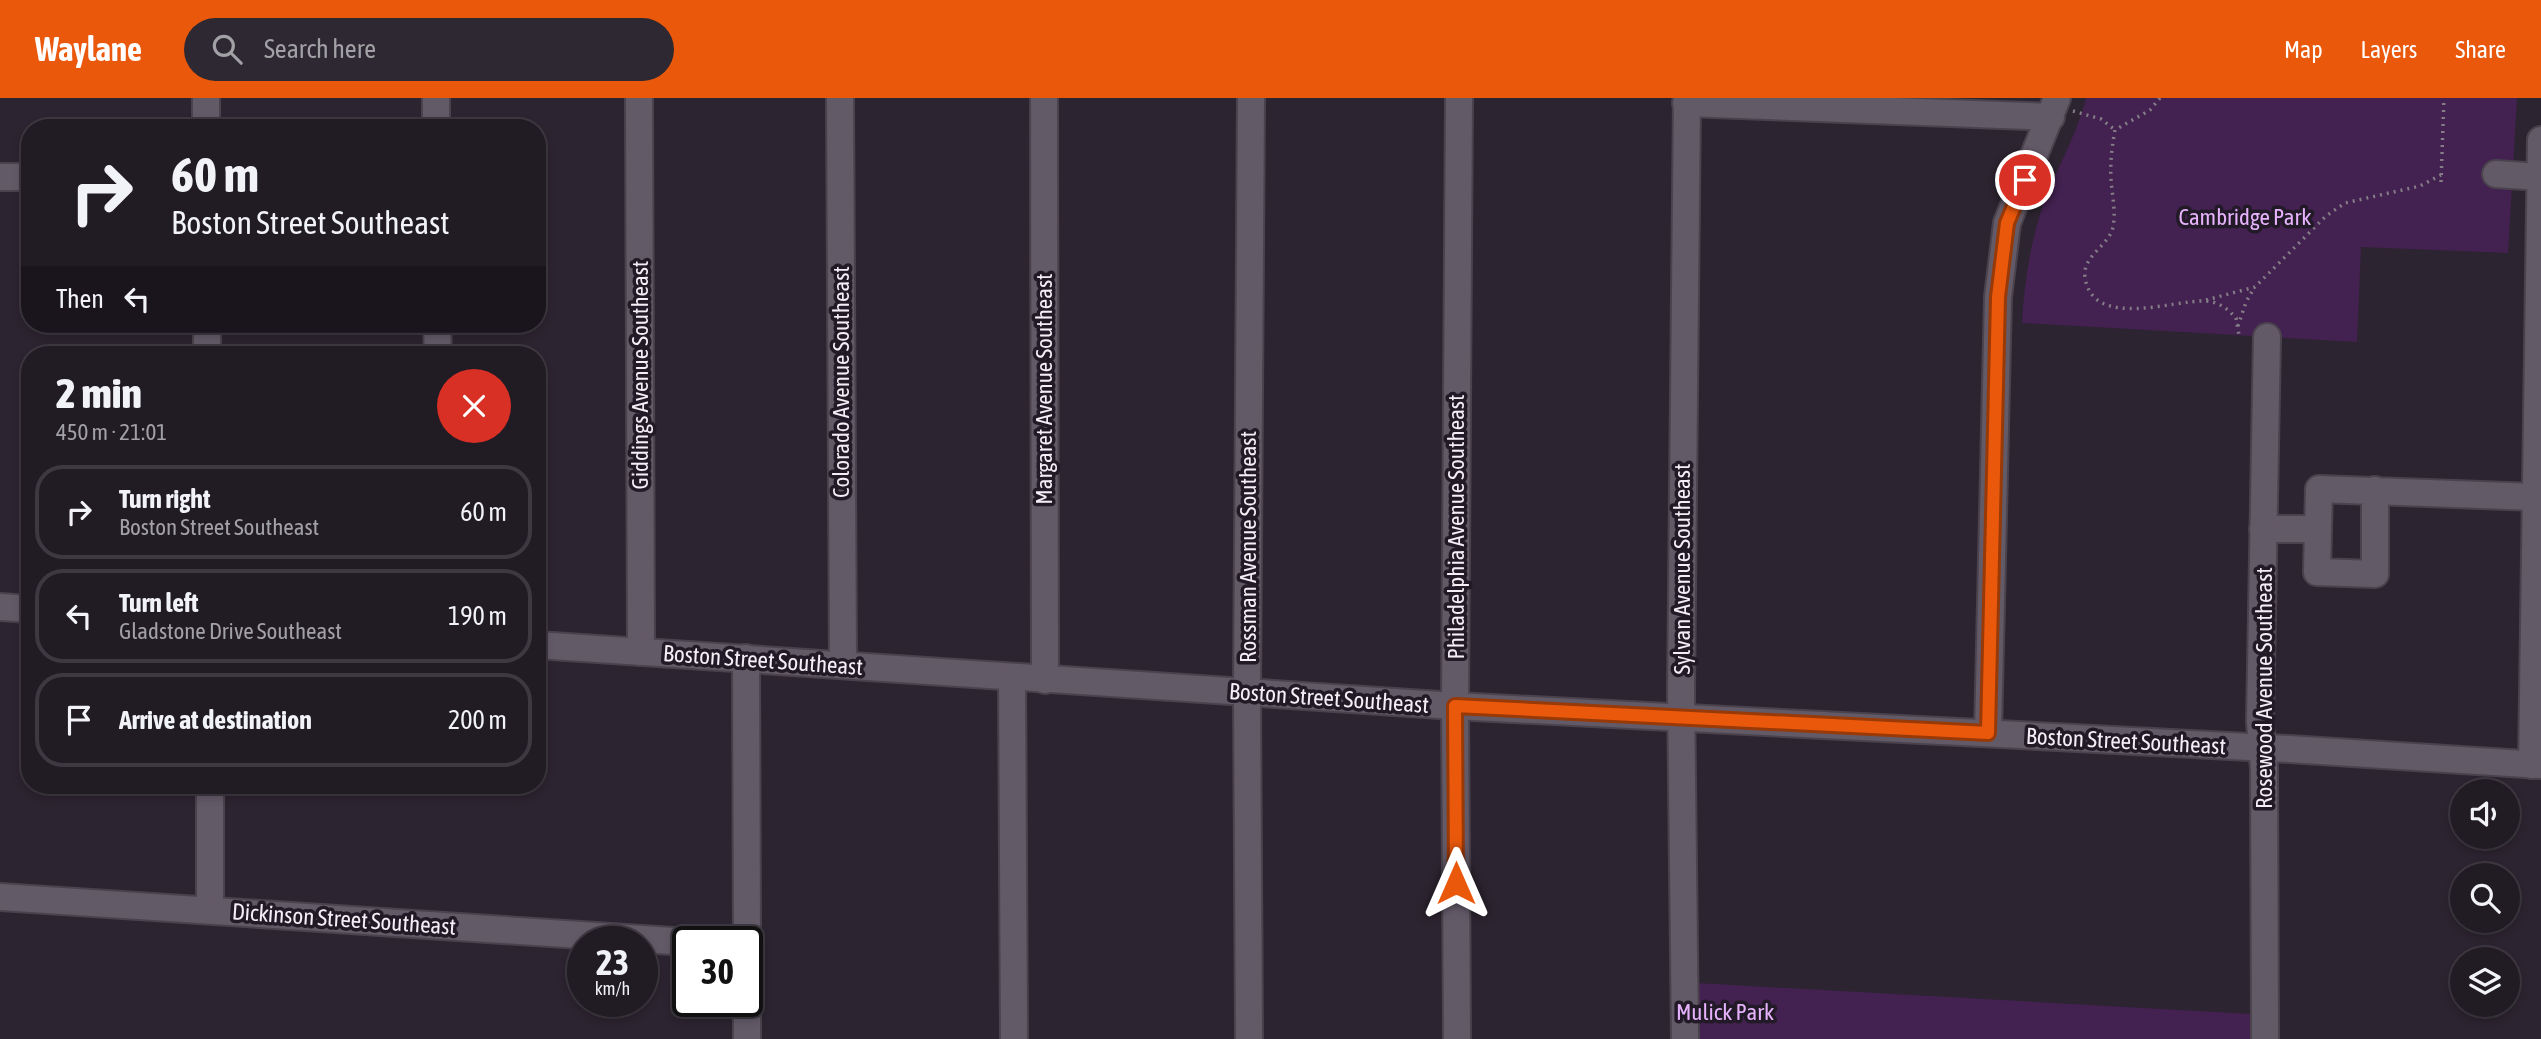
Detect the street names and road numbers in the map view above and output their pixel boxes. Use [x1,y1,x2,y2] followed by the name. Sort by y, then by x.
[627,261,653,489] street label: Giddings Avenue Southeast
[828,266,854,498] street label: Colorado Avenue Southeast
[1031,273,1057,505] street label: Margaret Avenue Southeast
[1443,394,1469,660] street label: Philadelphia Avenue Southeast
[1235,431,1261,663] street label: Rossman Avenue Southeast
[1669,463,1695,675] street label: Sylvan Avenue Southeast
[2251,567,2277,809] street label: Rosewood Avenue Southeast
[662,640,864,680] street label: Boston Street Southeast
[1228,678,1430,718] street label: Boston Street Southeast
[2025,723,2227,759] street label: Boston Street Southeast
[231,898,457,940] street label: Dickinson Street Southeast

